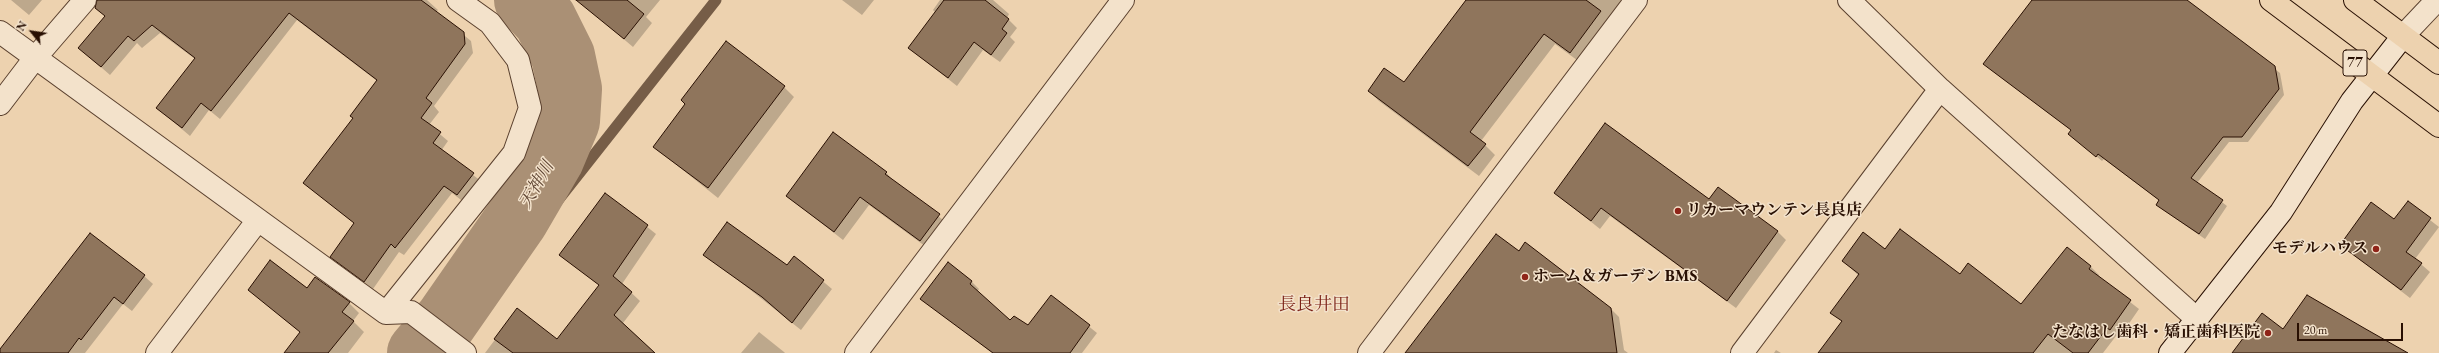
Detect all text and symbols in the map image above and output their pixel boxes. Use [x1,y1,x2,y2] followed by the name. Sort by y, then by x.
[12,12,52,52] north arrow
[13,19,30,33] text: N
[2343,50,2367,76] road number: 77
[515,158,559,212] water label: 天神川
[1686,201,1862,221] place label: リカーマウンテン長良店
[1673,206,1683,216] marker: リカーマウンテン長良店
[2272,239,2368,259] place label: モデルハウス
[2371,244,2381,254] marker: モデルハウス
[1533,267,1697,287] place label: ホーム＆ガーデン BMS
[1520,272,1530,282] marker: ホーム＆ガーデン BMS
[1278,294,1350,316] district label: 長良井田
[2299,315,2405,341] scale bar
[2304,322,2327,338] text: 20 m
[2052,323,2260,343] place label: たなはし歯科・矯正歯科医院
[2263,328,2273,338] marker: たなはし歯科・矯正歯科医院

